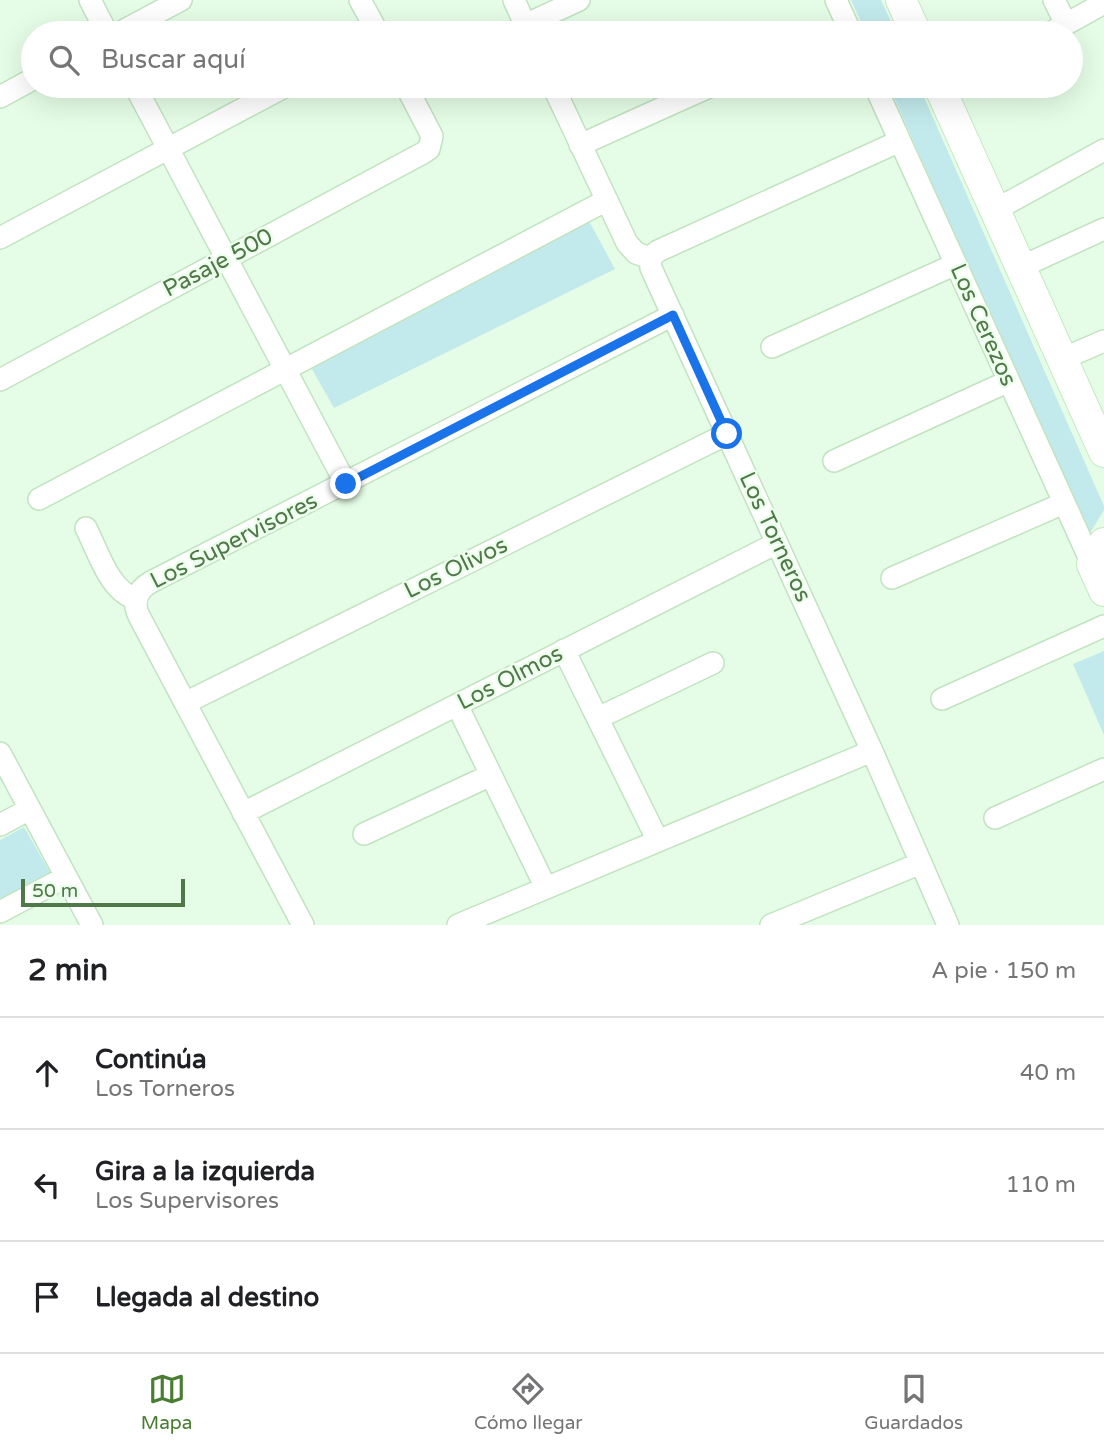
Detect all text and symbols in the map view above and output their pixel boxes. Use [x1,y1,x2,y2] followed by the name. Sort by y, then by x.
[21,21,1083,98] search box
[45,41,83,79] icon: search
[101,44,246,75] text: Buscar aquí
[158,222,278,304] street label: Pasaje 500
[944,260,1022,390] street label: Los Cerezos
[711,418,742,449] route start
[330,468,361,499] route end
[733,468,817,606] street label: Los Torneros
[146,487,322,595] street label: Los Supervisores
[400,531,512,605] street label: Los Olivos
[453,640,567,716] street label: Los Olmos
[21,876,186,908] scale bar
[32,880,78,902] text: 50 m
[28,952,108,989] text: 2 min
[931,957,1076,985] text: A pie · 150 m
[95,1044,207,1075] text: Continúa
[28,1054,66,1092] icon: ahead
[1020,1059,1076,1087] text: 40 m
[95,1075,235,1103] text: Los Torneros
[95,1156,315,1187] text: Gira a la izquierda
[28,1166,66,1204] icon: left
[1006,1171,1076,1199] text: 110 m
[95,1187,279,1215] text: Los Supervisores
[28,1278,66,1316] icon: arrive
[95,1282,319,1313] text: Llegada al destino
[141,1370,193,1434] tab: Mapa
[474,1370,583,1434] tab: Cómo llegar
[864,1370,963,1434] tab: Guardados

